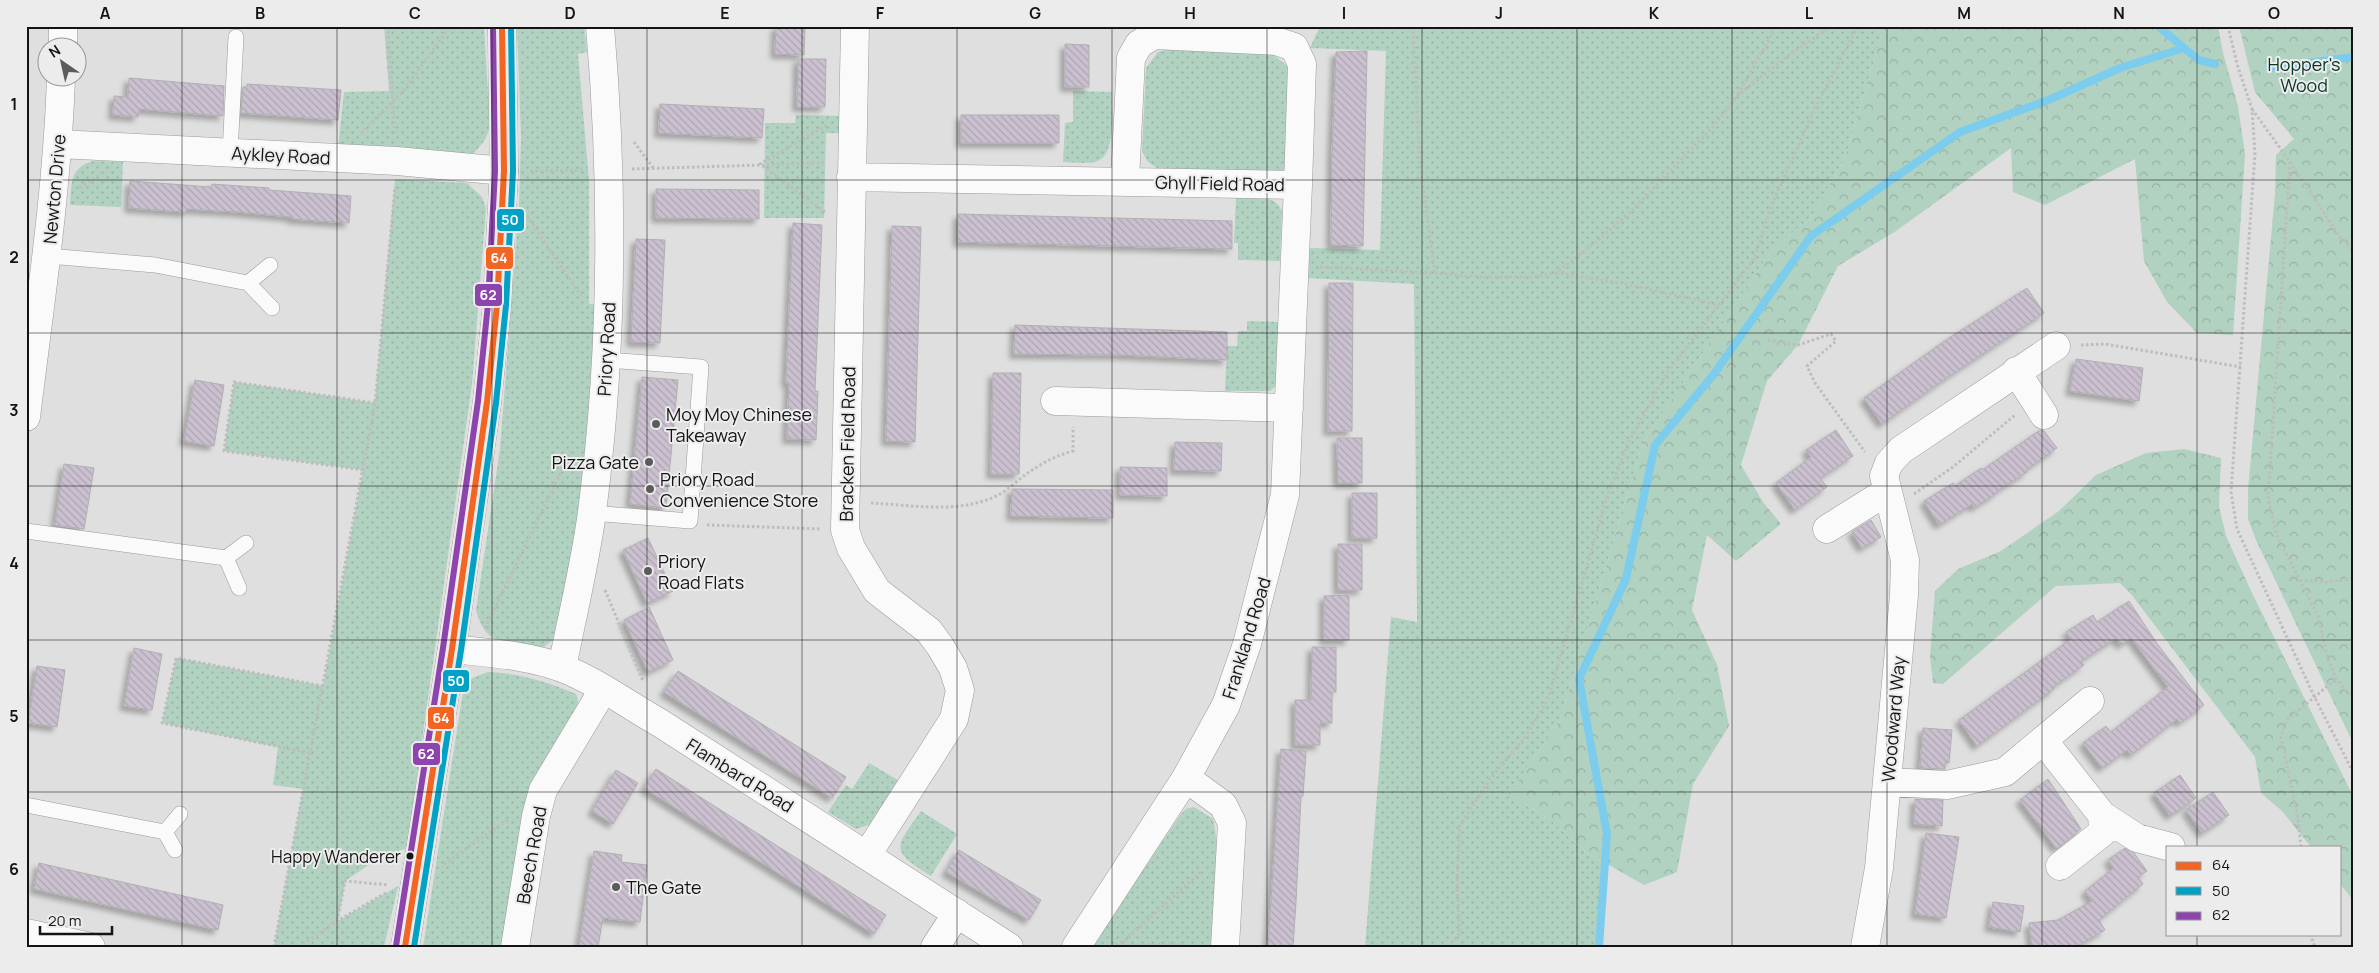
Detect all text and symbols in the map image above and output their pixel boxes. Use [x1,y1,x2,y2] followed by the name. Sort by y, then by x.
[100,2,111,24] text: A
[255,2,265,24] text: B
[409,2,421,24] text: C
[564,2,576,24] text: D
[720,2,730,24] text: E
[876,2,885,24] text: F
[1029,2,1041,24] text: G
[1184,2,1196,24] text: H
[1342,2,1346,24] text: I
[1495,2,1503,24] text: J
[1649,2,1660,24] text: K
[1805,2,1814,24] text: L
[1957,2,1971,24] text: M
[2113,2,2125,24] text: N
[2268,2,2280,24] text: O
[38,38,88,88] north arrow
[45,40,64,61] text: N
[2267,52,2341,97] park label: Hopper's Wood
[10,93,18,115] text: 1
[37,133,71,245] street label: Newton Drive
[231,140,331,170] street label: Aykley Road
[1155,170,1285,196] street label: Ghyll Field Road
[496,208,525,232] line badge: 50
[501,210,519,229] text: 50
[9,246,19,268] text: 2
[485,246,514,270] line badge: 64
[490,248,508,267] text: 64
[474,283,503,307] line badge: 62
[479,285,497,304] text: 62
[592,301,620,397] street label: Priory Road
[834,366,860,522] street label: Bracken Field Road
[9,399,19,421] text: 3
[666,402,812,447] place label: Moy Moy Chinese Takeaway
[650,418,662,430] marker: Moy Moy Chinese Takeaway
[552,450,639,474] place label: Pizza Gate
[643,456,655,468] marker: Pizza Gate
[660,467,818,512] place label: Priory Road Convenience Store
[644,483,656,495] marker: Priory Road Convenience Store
[658,549,744,594] place label: Priory Road Flats
[9,552,19,574] text: 4
[642,565,654,577] marker: Priory Road Flats
[1216,574,1276,702] street label: Frankland Road
[1876,654,1911,783] street label: Woodward Way
[442,669,470,693] line badge: 50
[447,671,465,690] text: 50
[9,705,19,727] text: 5
[427,706,455,730] line badge: 64
[432,708,450,727] text: 64
[682,732,798,818] street label: Flambard Road
[412,742,441,766] line badge: 62
[417,744,435,763] text: 62
[511,804,551,906] street label: Beech Road
[271,845,401,868] place label: Happy Wanderer
[2166,846,2342,936] legend
[405,851,415,861] marker: Happy Wanderer
[2212,854,2230,875] text: 64
[9,858,19,880] text: 6
[626,875,702,899] place label: The Gate
[2212,880,2230,901] text: 50
[610,881,622,893] marker: The Gate
[40,903,112,935] scale bar
[2212,904,2230,925] text: 62
[48,910,81,931] text: 20 m

